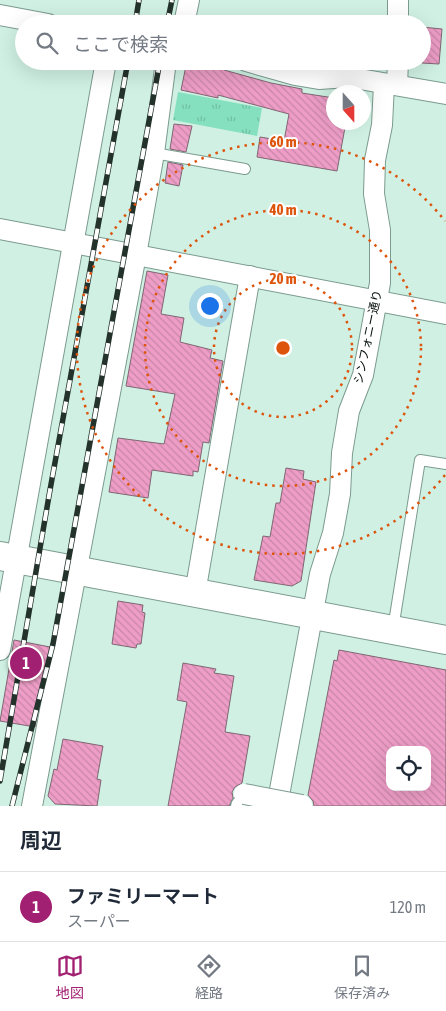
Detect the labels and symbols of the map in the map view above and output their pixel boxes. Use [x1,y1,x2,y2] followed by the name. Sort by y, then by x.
[326,85,371,130] north arrow
[270,133,297,150] text: 60 m
[269,201,297,218] text: 40 m
[270,270,297,287] text: 20 m
[351,289,385,385] street label: シンフォニー通り
[197,293,223,319] your location
[274,339,292,357] centre of rings
[10,644,42,682] pin: 1

